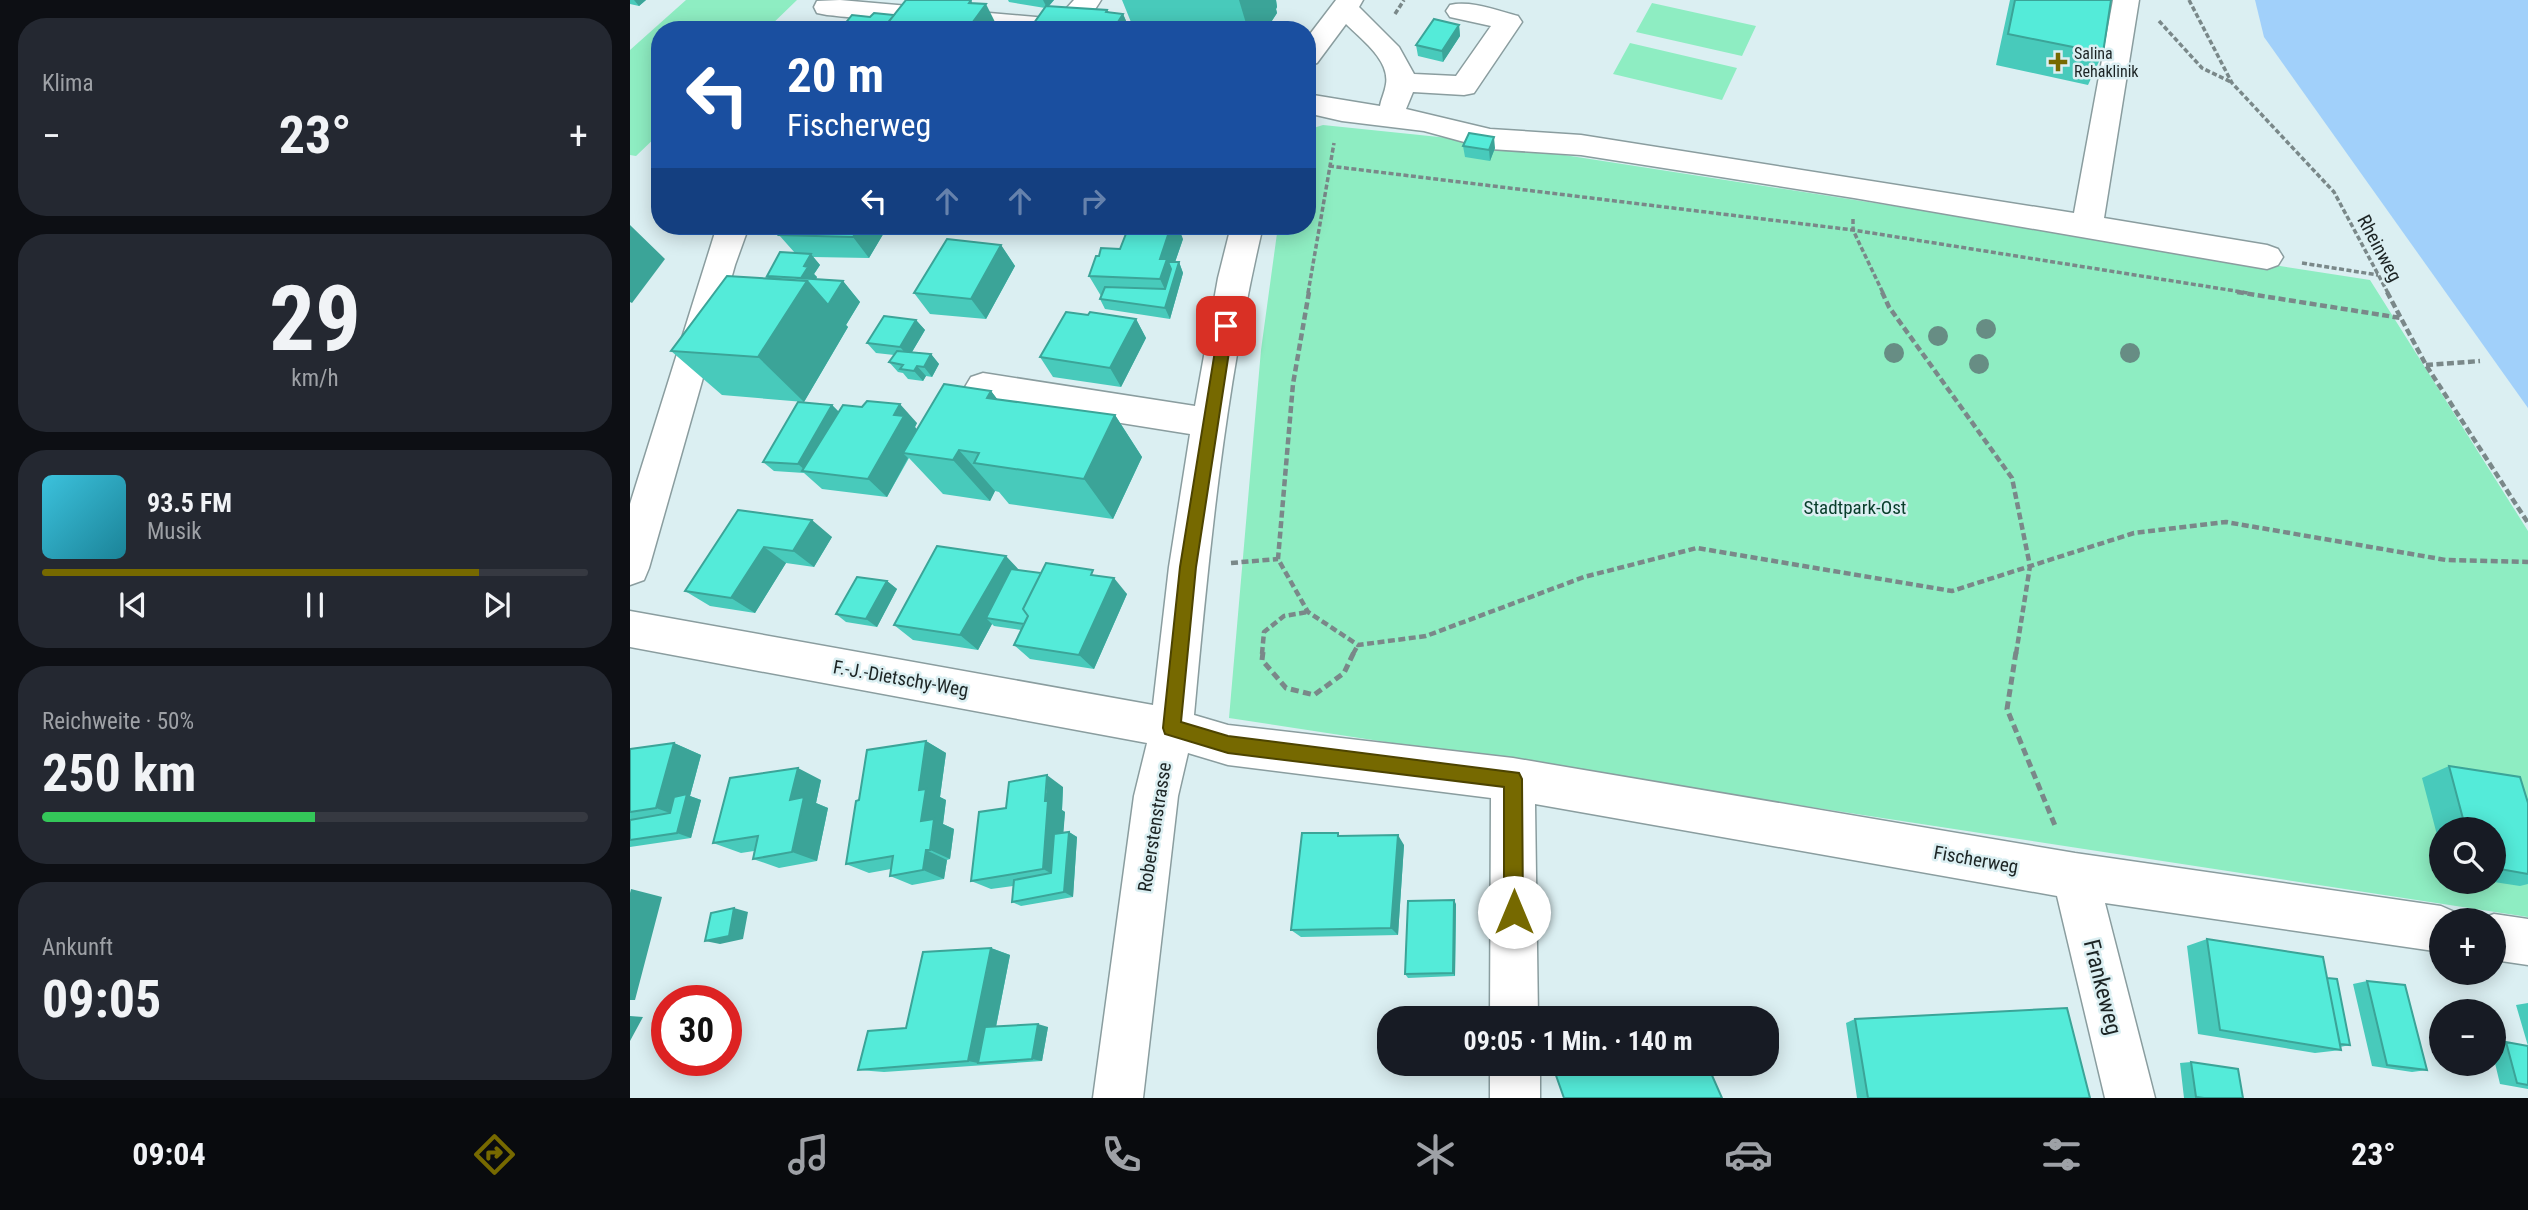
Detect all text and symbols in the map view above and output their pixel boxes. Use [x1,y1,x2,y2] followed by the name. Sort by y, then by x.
[2074,44,2139,81] place label: Salina Rehaklinik
[787,47,884,104] text: 20 m
[672,49,763,140] icon: left
[2048,52,2068,72] marker: Salina Rehaklinik
[42,70,93,97] text: Klima
[279,105,351,166] text: 23°
[787,106,931,144] text: Fischerweg
[42,114,61,158] text: −
[569,114,588,158] text: +
[855,182,893,220] icon: left
[928,182,966,220] icon: ahead
[1001,182,1039,220] icon: ahead
[1074,182,1112,220] icon: right
[2352,211,2407,286] street label: Rheinweg
[269,266,361,372] text: 29
[1196,296,1256,356] pin
[1207,307,1245,345] icon: arrive
[291,365,339,392] text: km/h
[147,488,232,518] text: 93.5 FM
[1804,496,1906,519] park label: Stadtpark-Ost
[147,518,202,545] text: Musik
[114,586,152,624] icon: previous
[296,586,334,624] icon: pause
[478,586,516,624] icon: next
[831,655,970,702] street label: F.-J.-Dietschy-Weg
[42,708,194,735] text: Reichweite · 50%
[42,743,196,804] text: 250 km
[1133,760,1176,894] street label: Roberstenstrasse
[2429,817,2506,1076] map controls
[2429,817,2506,894] button: search
[1932,841,2020,878] street label: Fischerweg
[1477,875,1551,949] position arrow
[2429,908,2506,985] button: +
[42,934,113,961] text: Ankunft
[2078,937,2127,1038] street label: Frankeweg
[42,969,161,1030] text: 09:05
[651,985,742,1076] speed limit sign: 30
[2429,999,2506,1076] button: −
[1464,1026,1692,1056] text: 09:05 · 1 Min. · 140 m
[470,1130,519,1179] icon: directions
[784,1130,833,1179] icon: music
[1097,1130,1146,1179] icon: phone
[1411,1130,1460,1179] icon: climate
[1724,1130,1773,1179] icon: car
[2037,1130,2086,1179] icon: filters
[132,1135,206,1173] text: 09:04
[2351,1135,2396,1173] text: 23°

